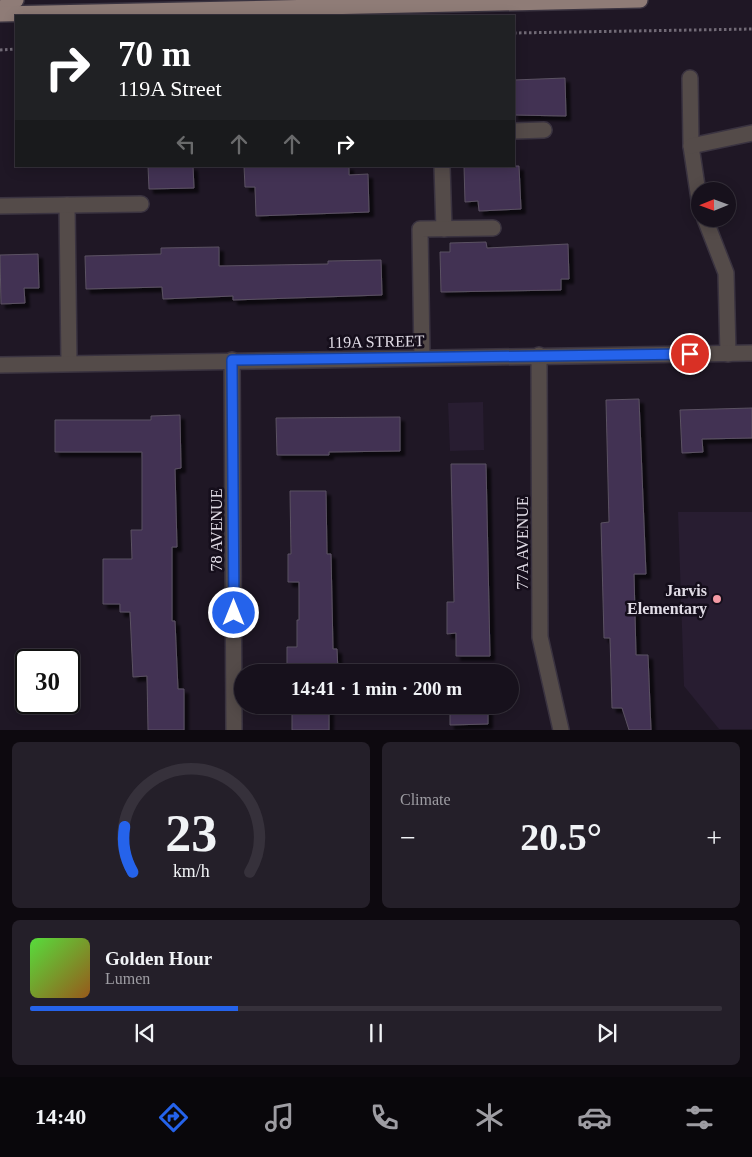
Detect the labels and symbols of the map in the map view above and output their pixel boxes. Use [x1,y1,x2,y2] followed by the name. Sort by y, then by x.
[691,182,736,228] north arrow
[327,332,425,351] street label: 119A STREET
[669,333,711,375] pin
[208,489,225,571] street label: 78 AVENUE
[514,496,531,590] street label: 77A AVENUE
[627,582,707,618] place label: Jarvis Elementary
[207,586,259,638] position arrow
[711,593,723,605] marker: Jarvis Elementary
[15,649,80,714] speed limit sign: 30

